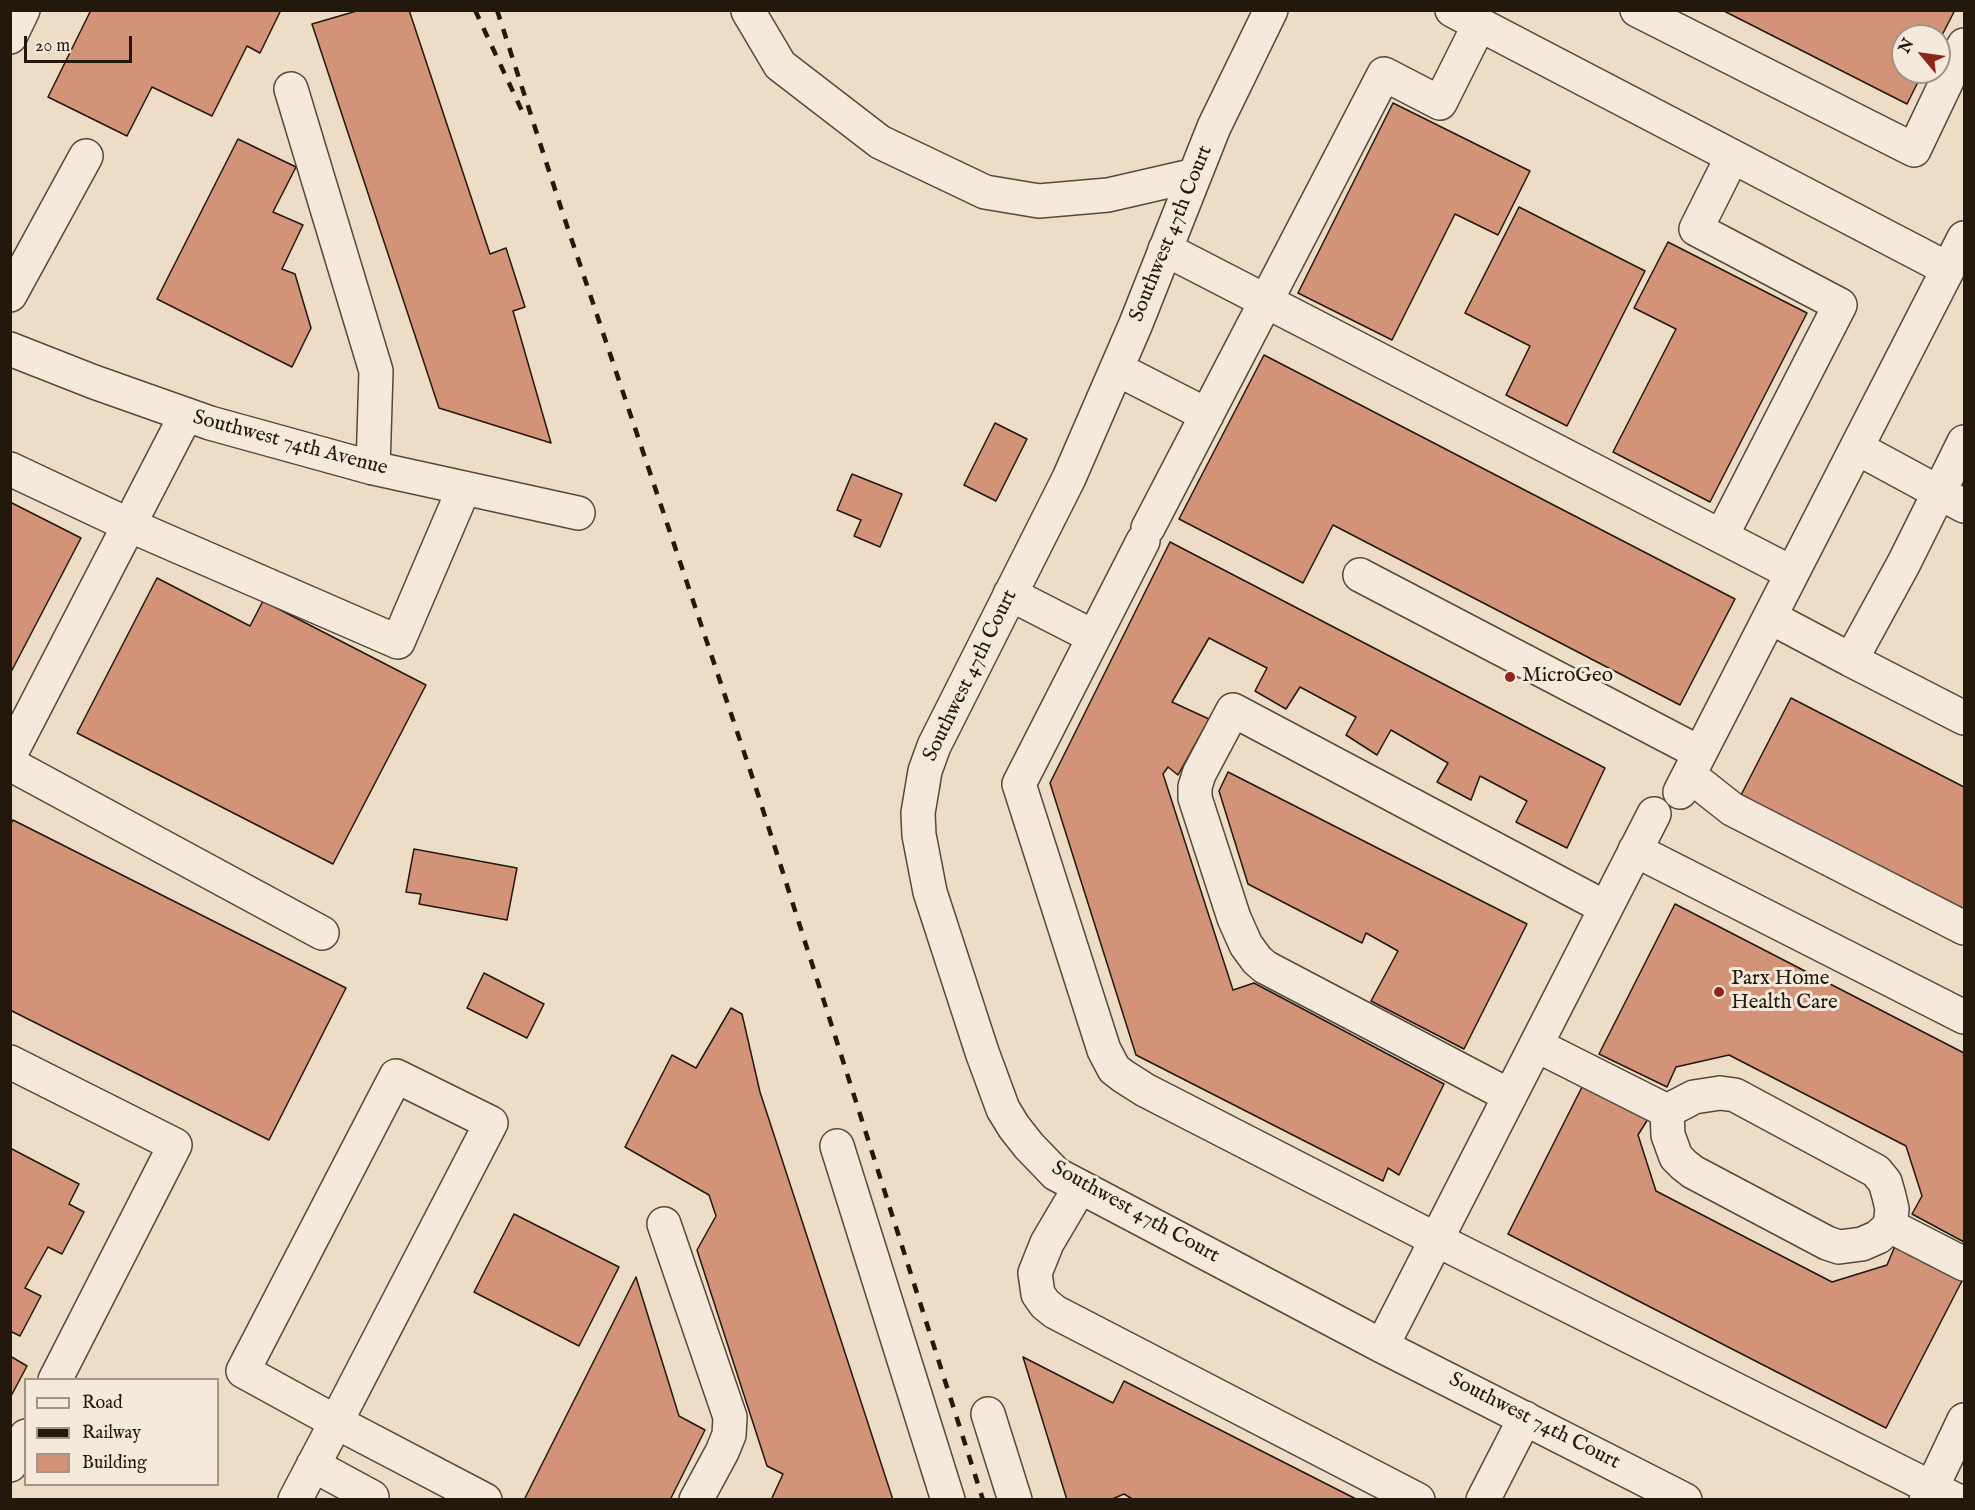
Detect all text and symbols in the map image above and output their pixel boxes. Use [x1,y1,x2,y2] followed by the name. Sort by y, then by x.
[27,24,135,62] scale bar
[1891,24,1951,84] north arrow
[35,35,70,58] text: 20 m
[1895,35,1919,57] text: N
[1125,142,1219,326] street label: Southwest 47th Court
[190,406,390,482] street label: Southwest 74th Avenue
[918,586,1024,766] street label: Southwest 47th Court
[1522,664,1613,690] place label: MicroGeo
[1503,670,1517,684] marker: MicroGeo
[1731,967,1838,1017] place label: Parx Home Health Care
[1712,985,1726,999] marker: Parx Home Health Care
[1047,1156,1223,1270] street label: Southwest 47th Court
[1444,1368,1624,1476] street label: Southwest 74th Court
[24,1378,219,1486] legend
[82,1392,123,1415] text: Road
[82,1422,141,1445] text: Railway
[82,1452,147,1475] text: Building

